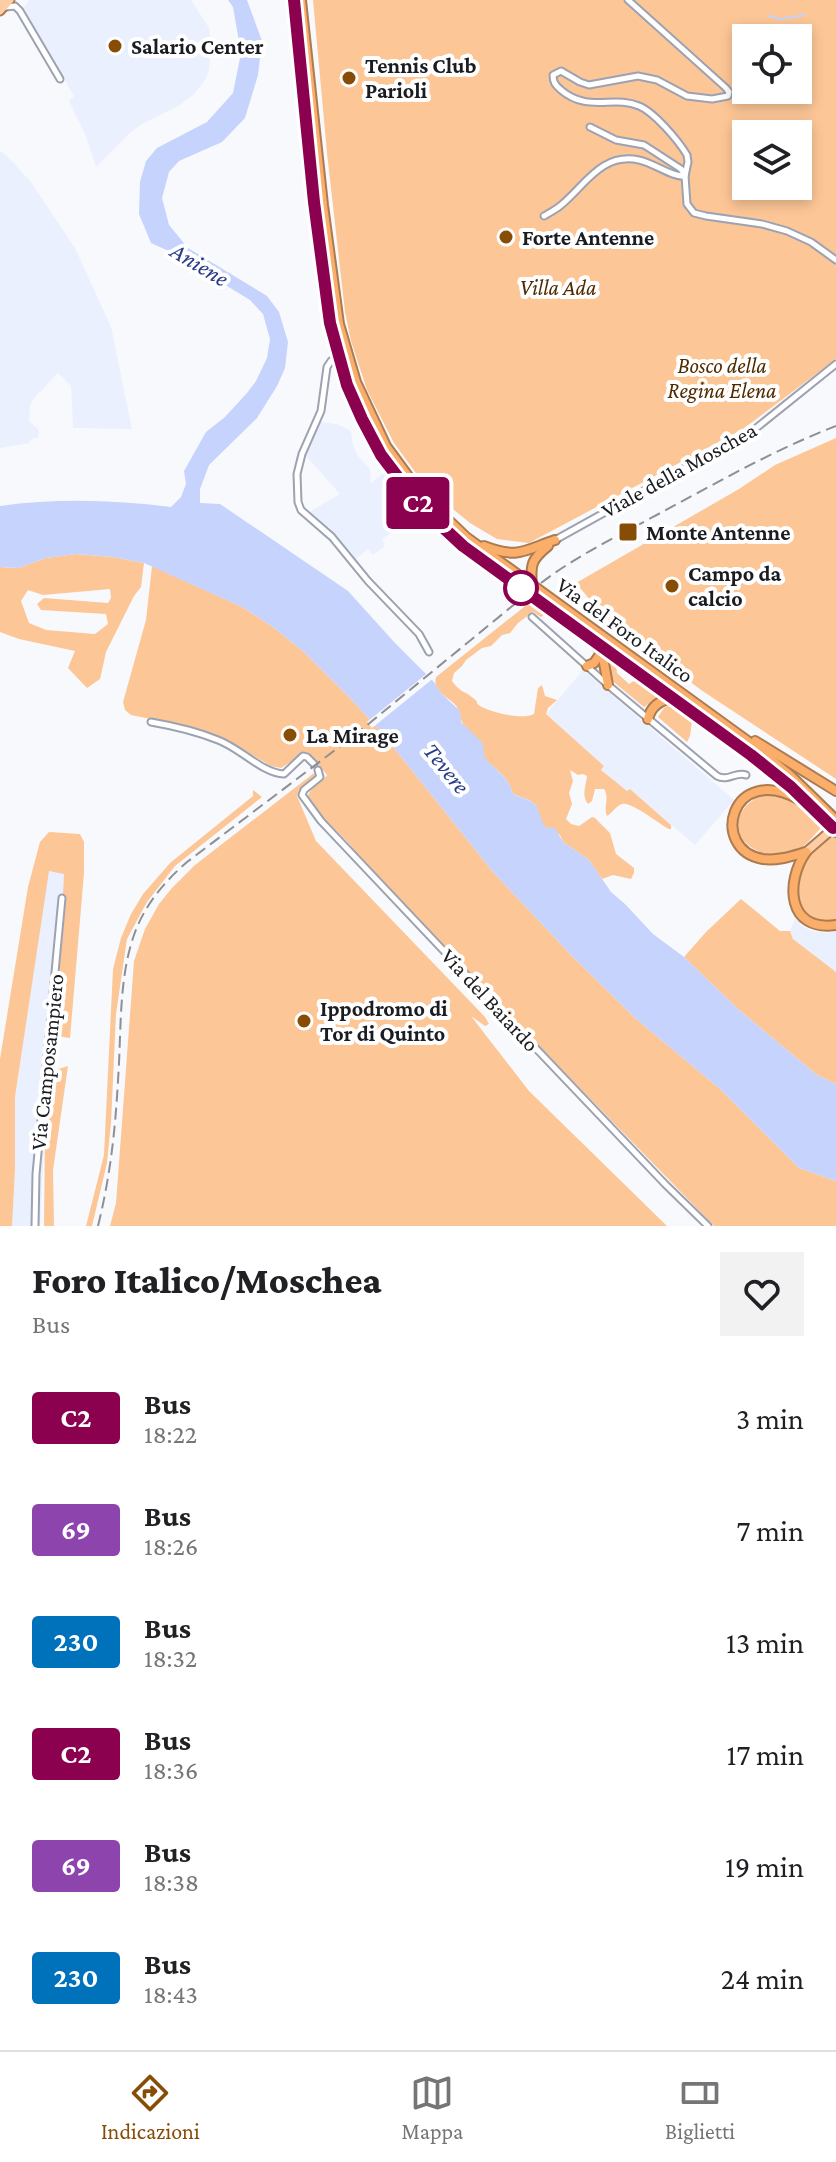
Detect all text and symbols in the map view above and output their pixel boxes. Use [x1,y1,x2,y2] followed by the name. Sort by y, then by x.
[732,24,812,200] map controls
[732,24,812,104] button: locate
[131,34,264,59] place label: Salario Center
[106,37,124,55] marker: Salario Center
[365,53,477,103] place label: Tennis Club Parioli
[340,69,358,87] marker: Tennis Club Parioli
[732,120,812,200] button: layers
[522,225,654,250] place label: Forte Antenne
[497,228,515,246] marker: Forte Antenne
[165,236,234,292] water label: Aniene
[520,275,596,300] park label: Villa Ada
[668,353,776,403] park label: Bosco della Regina Elena
[597,417,761,523] street label: Viale della Moschea
[382,477,454,529] line badge: C2
[402,487,434,518] text: C2
[646,520,790,545] place label: Monte Antenne
[617,521,639,543] marker: Monte Antenne
[688,561,781,611] place label: Campo da calcio
[504,571,538,605] unlabelled marker
[552,572,698,688] street label: Via del Foro Italico
[663,577,681,595] marker: Campo da calcio
[306,723,399,748] place label: La Mirage
[281,726,299,744] marker: La Mirage
[418,737,476,799] water label: Tevere
[436,943,544,1057] street label: Via del Baiardo
[25,973,69,1151] street label: Via Camposampiero
[320,996,448,1046] place label: Ippodromo di Tor di Quinto
[295,1012,313,1030] marker: Ippodromo di Tor di Quinto
[720,1252,804,1336] button: heart
[32,1259,382,1301] text: Foro Italico/Moschea
[32,1310,70,1339] text: Bus
[144,1387,191,1420] text: Bus
[60,1402,92,1433] text: C2
[736,1402,804,1435] text: 3 min
[144,1420,197,1449] text: 18:22
[144,1499,191,1532] text: Bus
[61,1514,91,1545] text: 69
[736,1514,804,1547] text: 7 min
[144,1532,198,1561] text: 18:26
[144,1611,191,1644] text: Bus
[54,1626,98,1657] text: 230
[726,1626,804,1659] text: 13 min
[144,1644,197,1673] text: 18:32
[144,1723,191,1756] text: Bus
[60,1738,92,1769] text: C2
[727,1738,804,1771] text: 17 min
[144,1756,198,1785] text: 18:36
[144,1835,191,1868] text: Bus
[61,1850,91,1881] text: 69
[725,1850,804,1883] text: 19 min
[144,1868,199,1897] text: 18:38
[144,1947,191,1980] text: Bus
[54,1962,98,1993] text: 230
[721,1962,804,1995] text: 24 min
[144,1980,198,2009] text: 18:43
[101,2071,200,2144] tab: Indicazioni
[402,2071,463,2144] tab: Mappa
[665,2071,735,2144] tab: Biglietti

